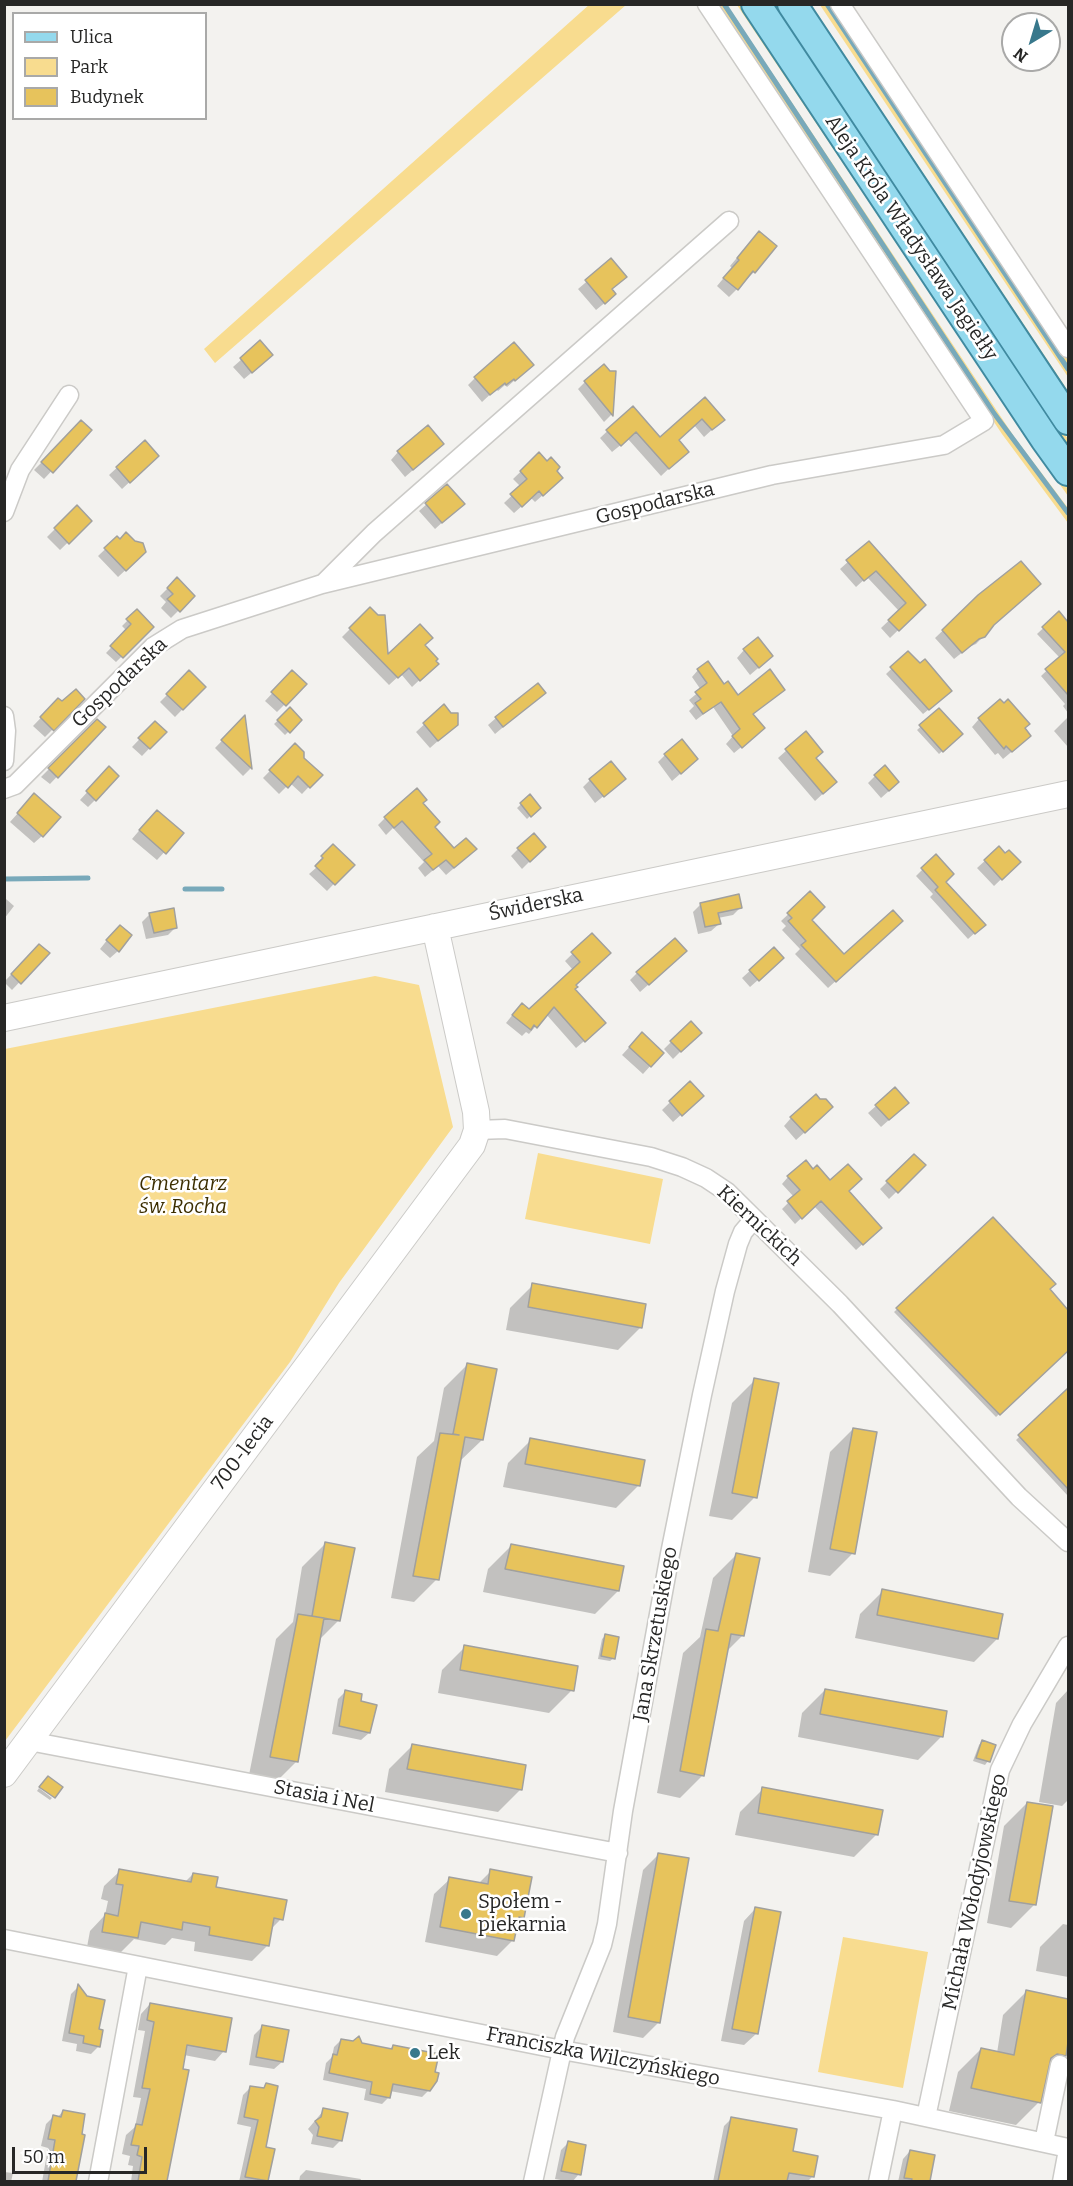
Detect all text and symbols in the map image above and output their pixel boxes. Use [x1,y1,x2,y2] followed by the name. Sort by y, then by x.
[12,12,207,120] legend
[1001,12,1061,72] north arrow
[70,26,113,48] text: Ulica
[1010,44,1032,66] text: N
[70,56,108,78] text: Park
[70,86,144,108] text: Budynek
[820,111,1002,365] street label: Aleja Króla Władysława Jagiełły
[593,478,717,530] street label: Gospodarska
[67,633,173,733] street label: Gospodarska
[487,883,585,927] street label: Świderska
[139,1172,227,1219] park label: Cmentarz św. Rocha
[712,1181,806,1271] street label: Kiernickich
[207,1411,279,1495] street label: 700-lecia
[629,1545,683,1723] street label: Jana Skrzetuskiego
[938,1771,1012,2013] street label: Michała Wołodyjowskiego
[272,1775,376,1819] street label: Stasia i Nel
[478,1890,566,1937] place label: Społem - piekarnia
[459,1907,473,1921] marker: Społem - piekarnia
[484,2023,722,2091] street label: Franciszka Wilczyńskiego
[427,2041,460,2065] place label: Lek
[408,2046,422,2060] marker: Lek
[15,2135,150,2173] scale bar
[23,2146,65,2168] text: 50 m

